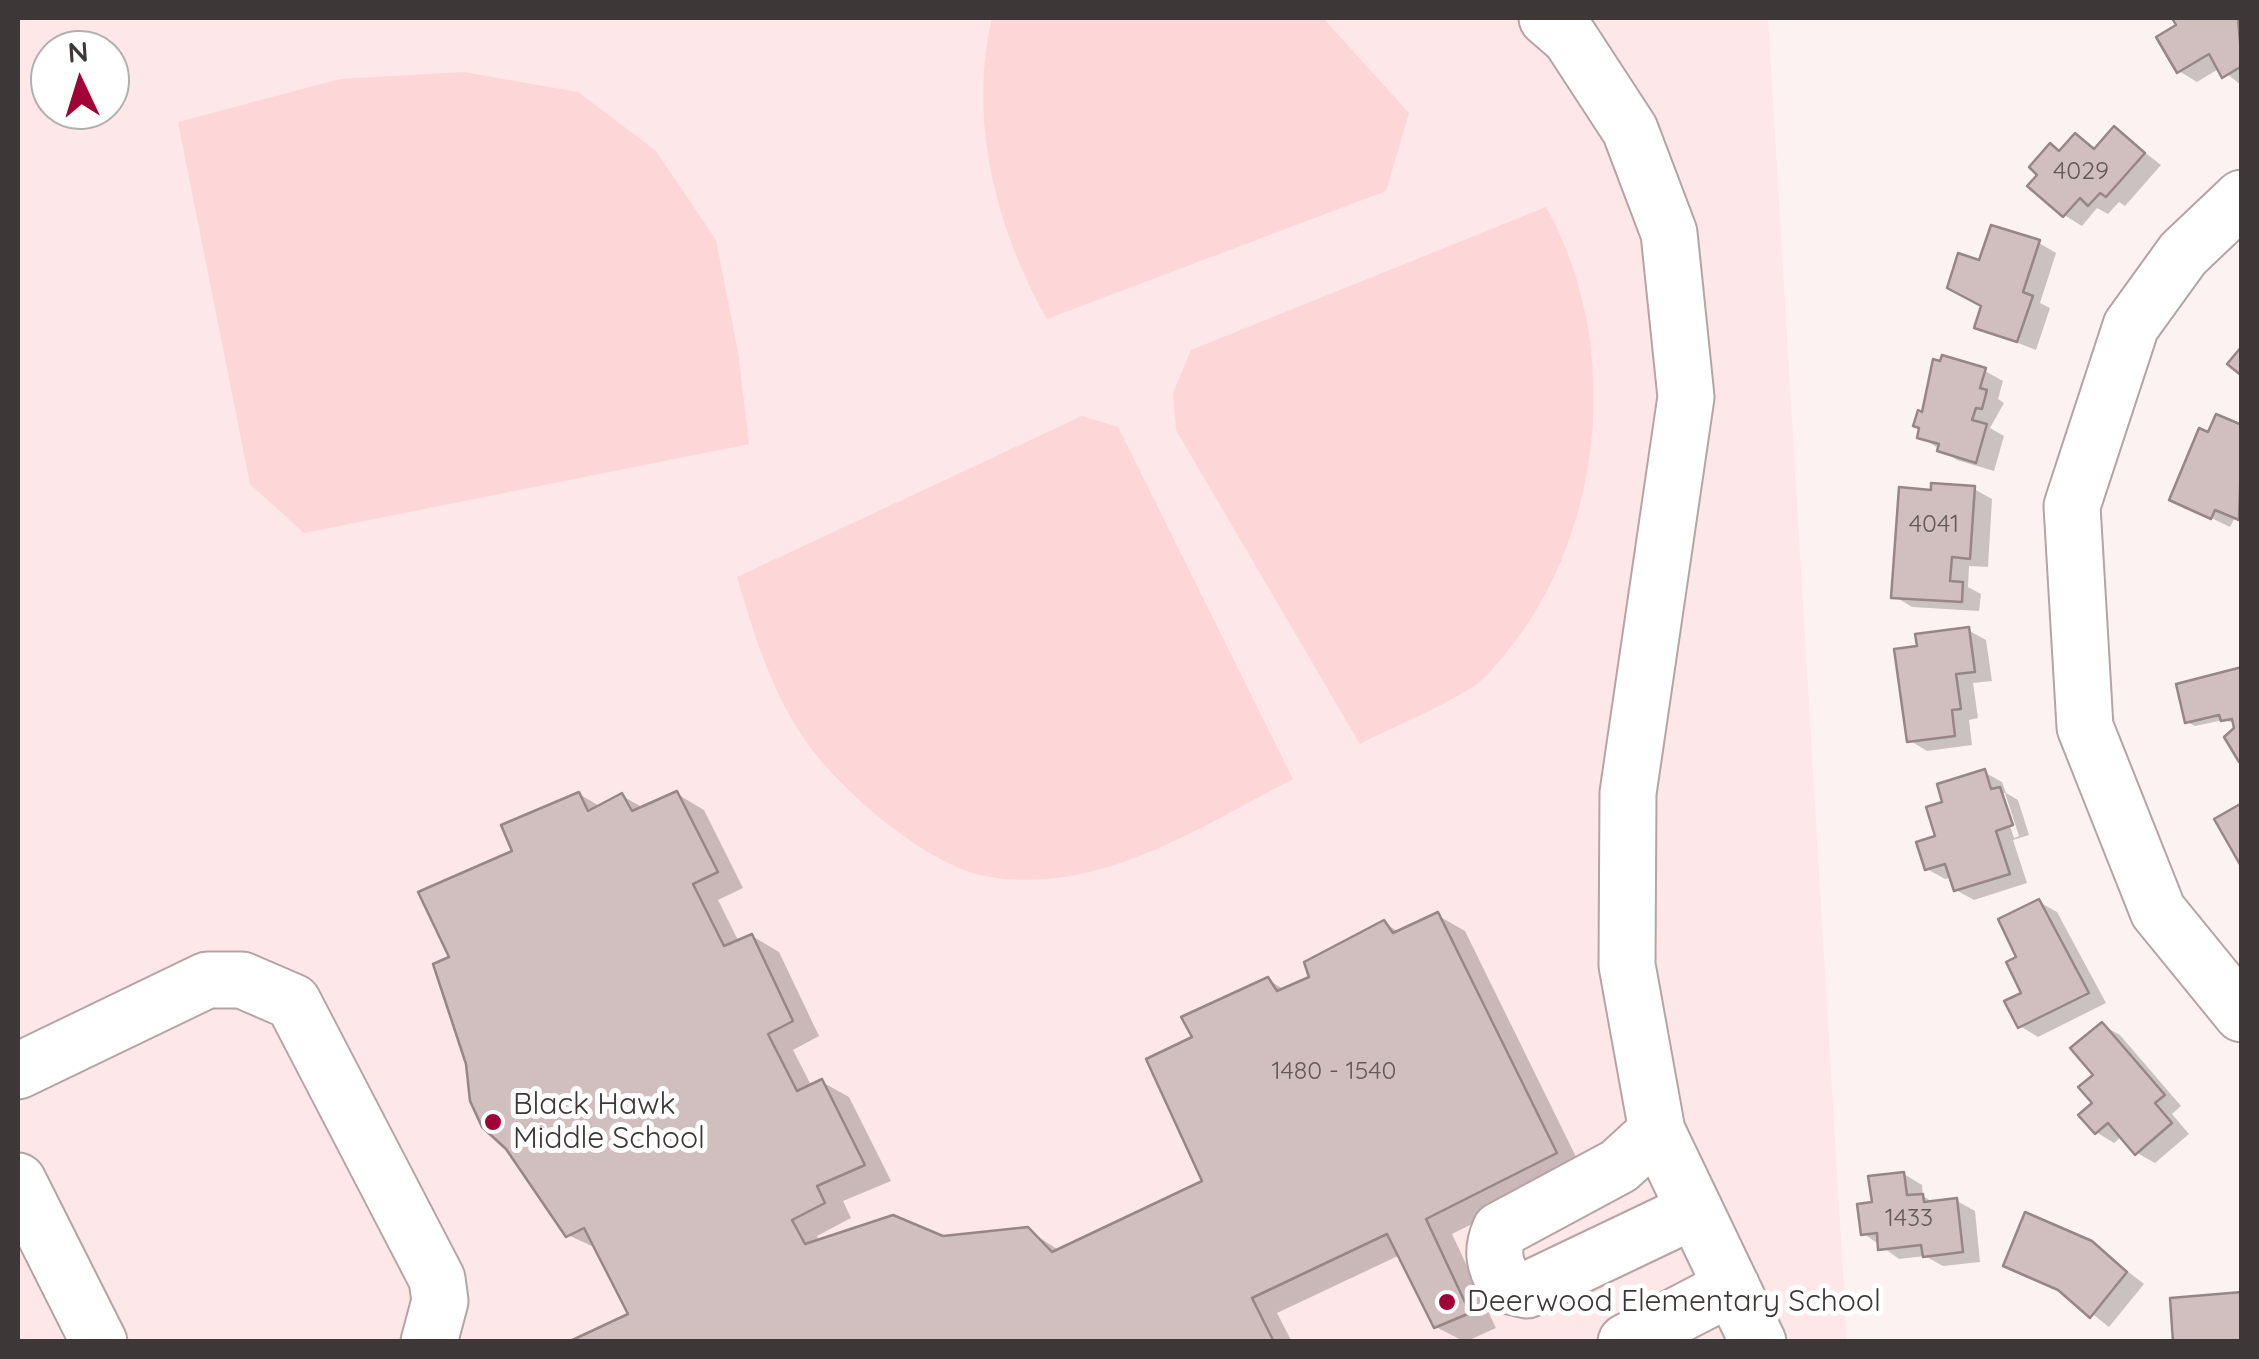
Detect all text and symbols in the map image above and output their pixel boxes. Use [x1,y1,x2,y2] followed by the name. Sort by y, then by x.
[30,30,130,130] north arrow
[67,33,90,70] text: N
[2053,156,2109,186] house number: 4029
[1909,509,1959,539] house number: 4041
[1272,1056,1396,1086] house number: 1480 - 1540
[513,1087,705,1158] place label: Black Hawk Middle School
[482,1111,504,1133] marker: Black Hawk Middle School
[1885,1203,1933,1233] house number: 1433
[1467,1284,1881,1320] place label: Deerwood Elementary School
[1436,1291,1458,1313] marker: Deerwood Elementary School

